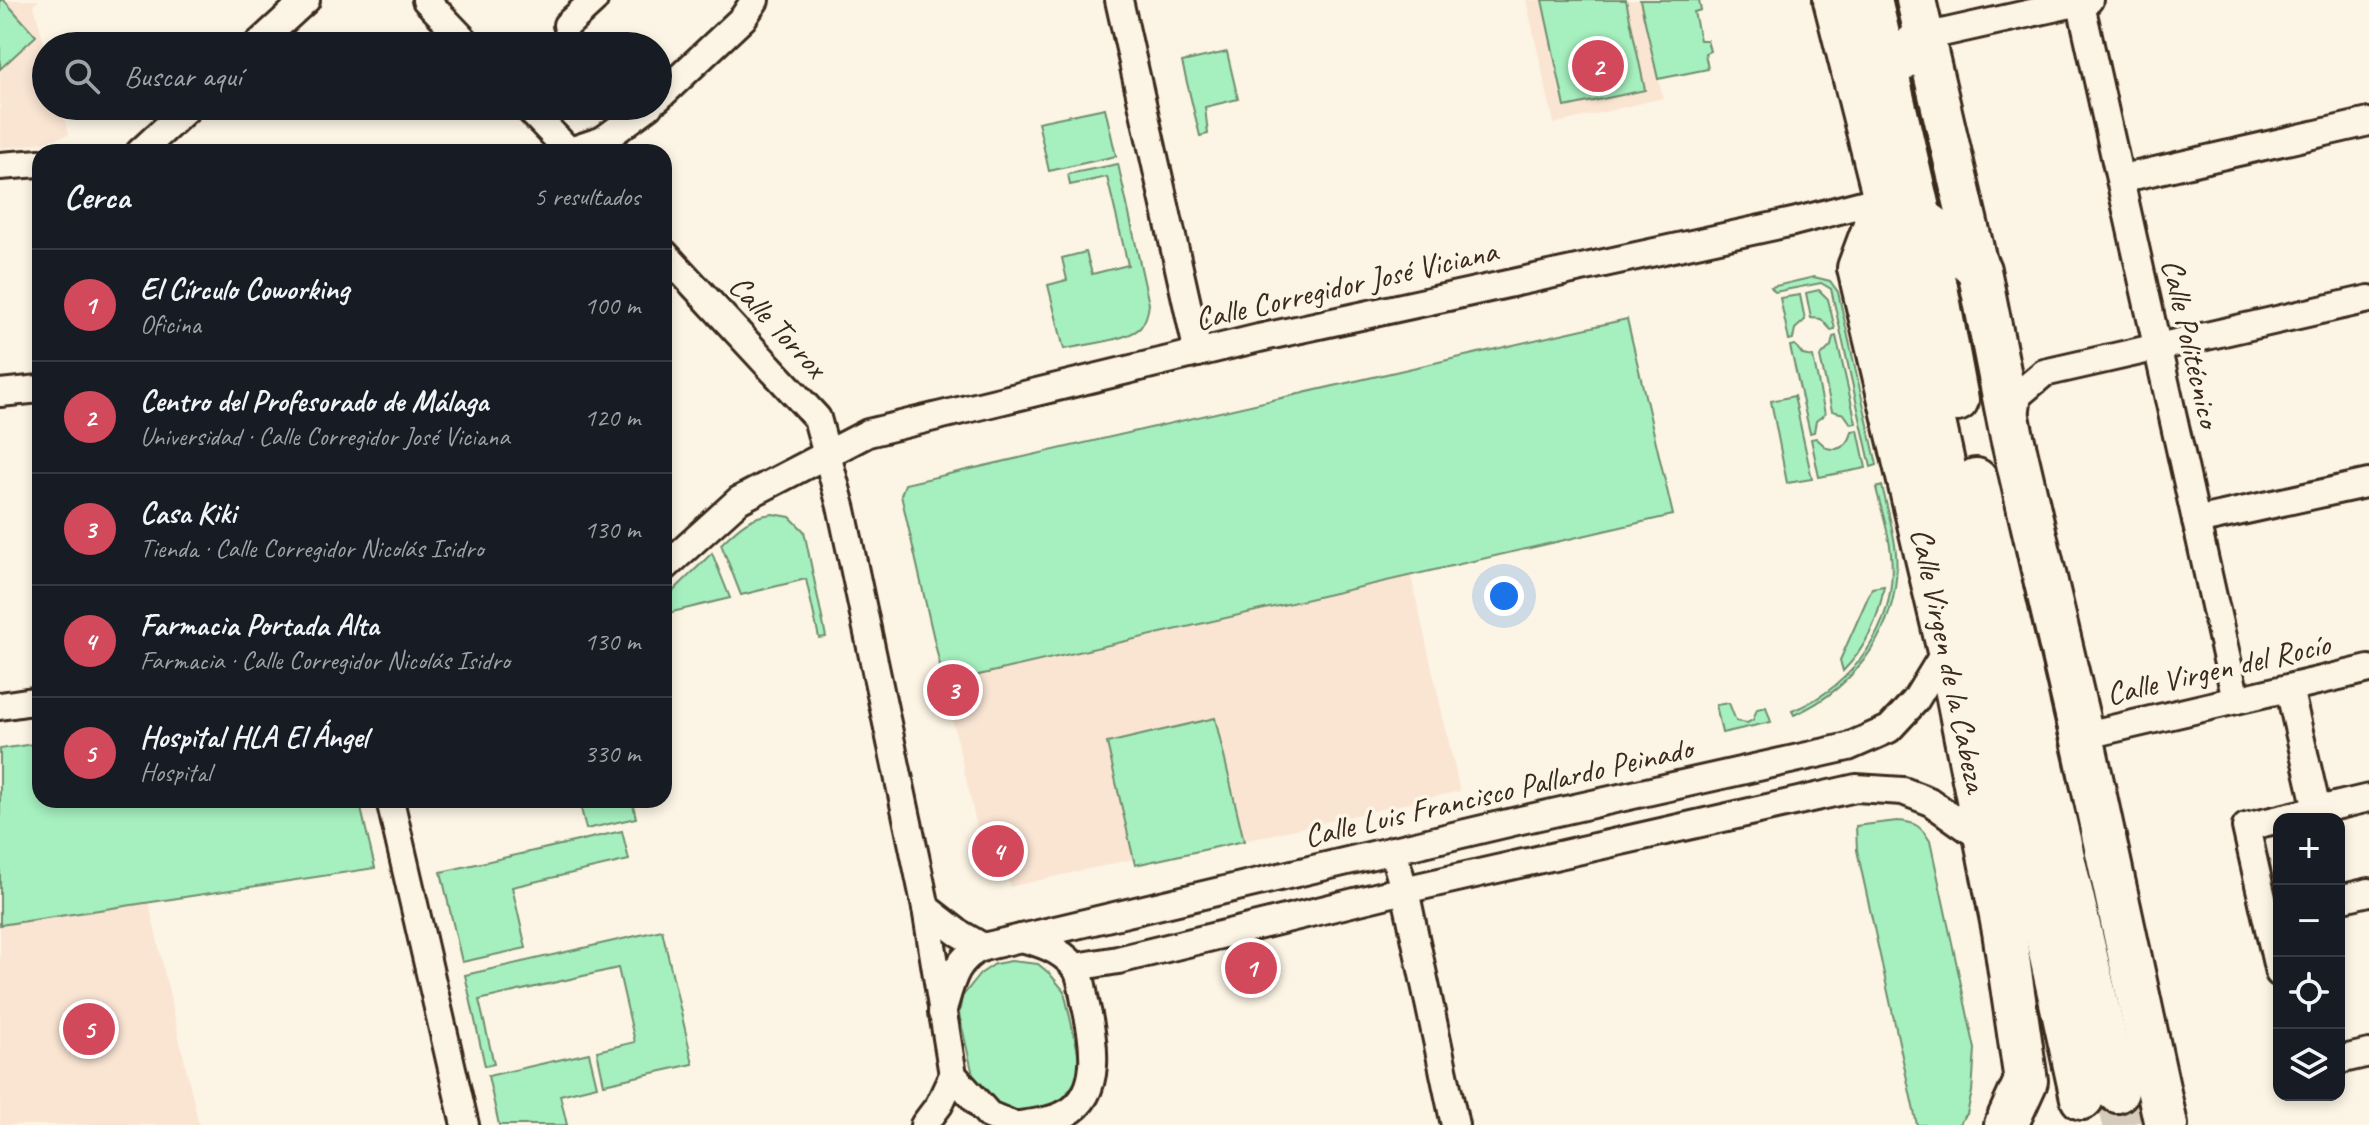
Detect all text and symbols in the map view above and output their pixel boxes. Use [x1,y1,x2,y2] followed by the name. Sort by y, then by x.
[32,32,672,120] search box
[1572,36,1624,96] pin: 2
[60,54,104,98] icon: search
[124,57,242,95] text: Buscar aquí
[64,175,130,218] text: Cerca
[534,180,640,213] text: 5 resultados
[1191,230,1503,340] street label: Calle Corregidor José Viciana
[2152,255,2231,435] street label: Calle Politécnico
[720,266,838,388] street label: Calle Torrox
[140,270,349,308] text: El Círculo Coworking
[84,289,96,322] text: 1
[584,289,640,322] text: 100 m
[140,308,201,341] text: Oficina
[140,382,488,420] text: Centro del Profesorado de Málaga
[84,401,96,434] text: 2
[584,401,640,434] text: 120 m
[140,420,510,453] text: Universidad · Calle Corregidor José Viciana
[140,494,236,532] text: Casa Kiki
[84,513,96,546] text: 3
[584,513,640,546] text: 130 m
[1901,524,1998,799] street label: Calle Virgen de la Cabeza
[140,532,484,565] text: Tienda · Calle Corregidor Nicolás Isidro
[1484,576,1524,616] your location
[140,606,379,644] text: Farmacia Portada Alta
[2102,623,2335,715] street label: Calle Virgen del Rocío
[84,625,96,658] text: 4
[584,625,640,658] text: 130 m
[140,644,510,677] text: Farmacia · Calle Corregidor Nicolás Isidro
[927,660,979,720] pin: 3
[140,718,368,756] text: Hospital HLA El Ángel
[1300,727,1700,857] street label: Calle Luis Francisco Pallardo Peinado
[84,737,96,770] text: 5
[584,737,640,770] text: 330 m
[140,756,211,789] text: Hospital
[2273,813,2345,1101] map controls
[2273,813,2345,885] button: +
[972,821,1024,881] pin: 4
[2273,885,2345,957] button: −
[1225,938,1277,998] pin: 1
[2273,957,2345,1029] button: locate
[63,999,115,1059] pin: 5
[2273,1029,2345,1101] button: layers

